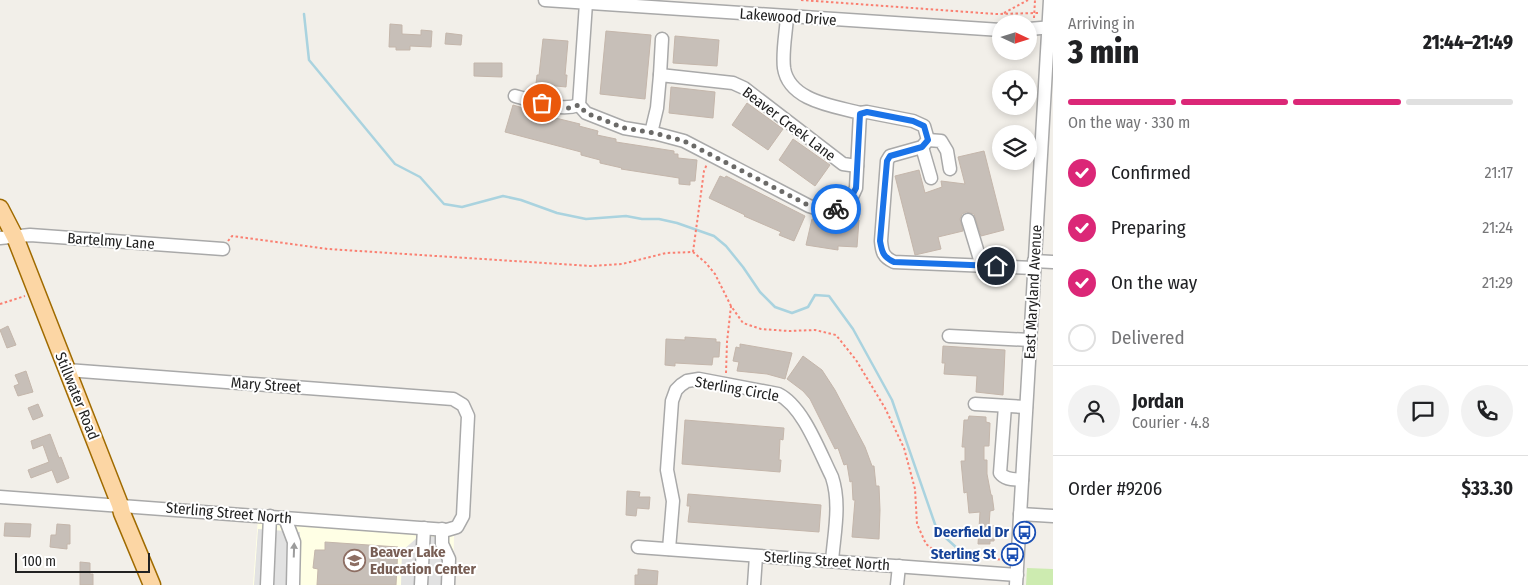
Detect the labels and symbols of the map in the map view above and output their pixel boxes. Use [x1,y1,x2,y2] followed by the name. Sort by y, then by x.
[739,5,837,29] street label: Lakewood Drive
[992,15,1038,60] north arrow
[521,82,563,124] pin
[739,83,839,165] street label: Beaver Creek Lane
[811,184,861,234] courier
[1020,224,1046,360] street label: East Maryland Avenue
[67,229,155,253] street label: Bartelmy Lane
[975,245,1017,287] pin
[51,350,103,442] street label: Stillwater Road
[694,373,780,405] street label: Sterling Circle
[230,374,302,396] street label: Mary Street
[165,499,293,527] street label: Sterling Street North
[1013,520,1037,544] bus stop icon: Deerfield Dr
[934,523,1010,541] place label: Deerfield Dr
[290,542,298,558] one-way arrow
[1000,542,1024,566] bus stop icon: Sterling St
[370,543,476,578] place label: Beaver Lake Education Center
[931,545,997,563] place label: Sterling St
[763,548,891,574] street label: Sterling Street North
[342,549,366,573] school or university icon: Beaver Lake Education Center
[15,550,150,573] scale bar

